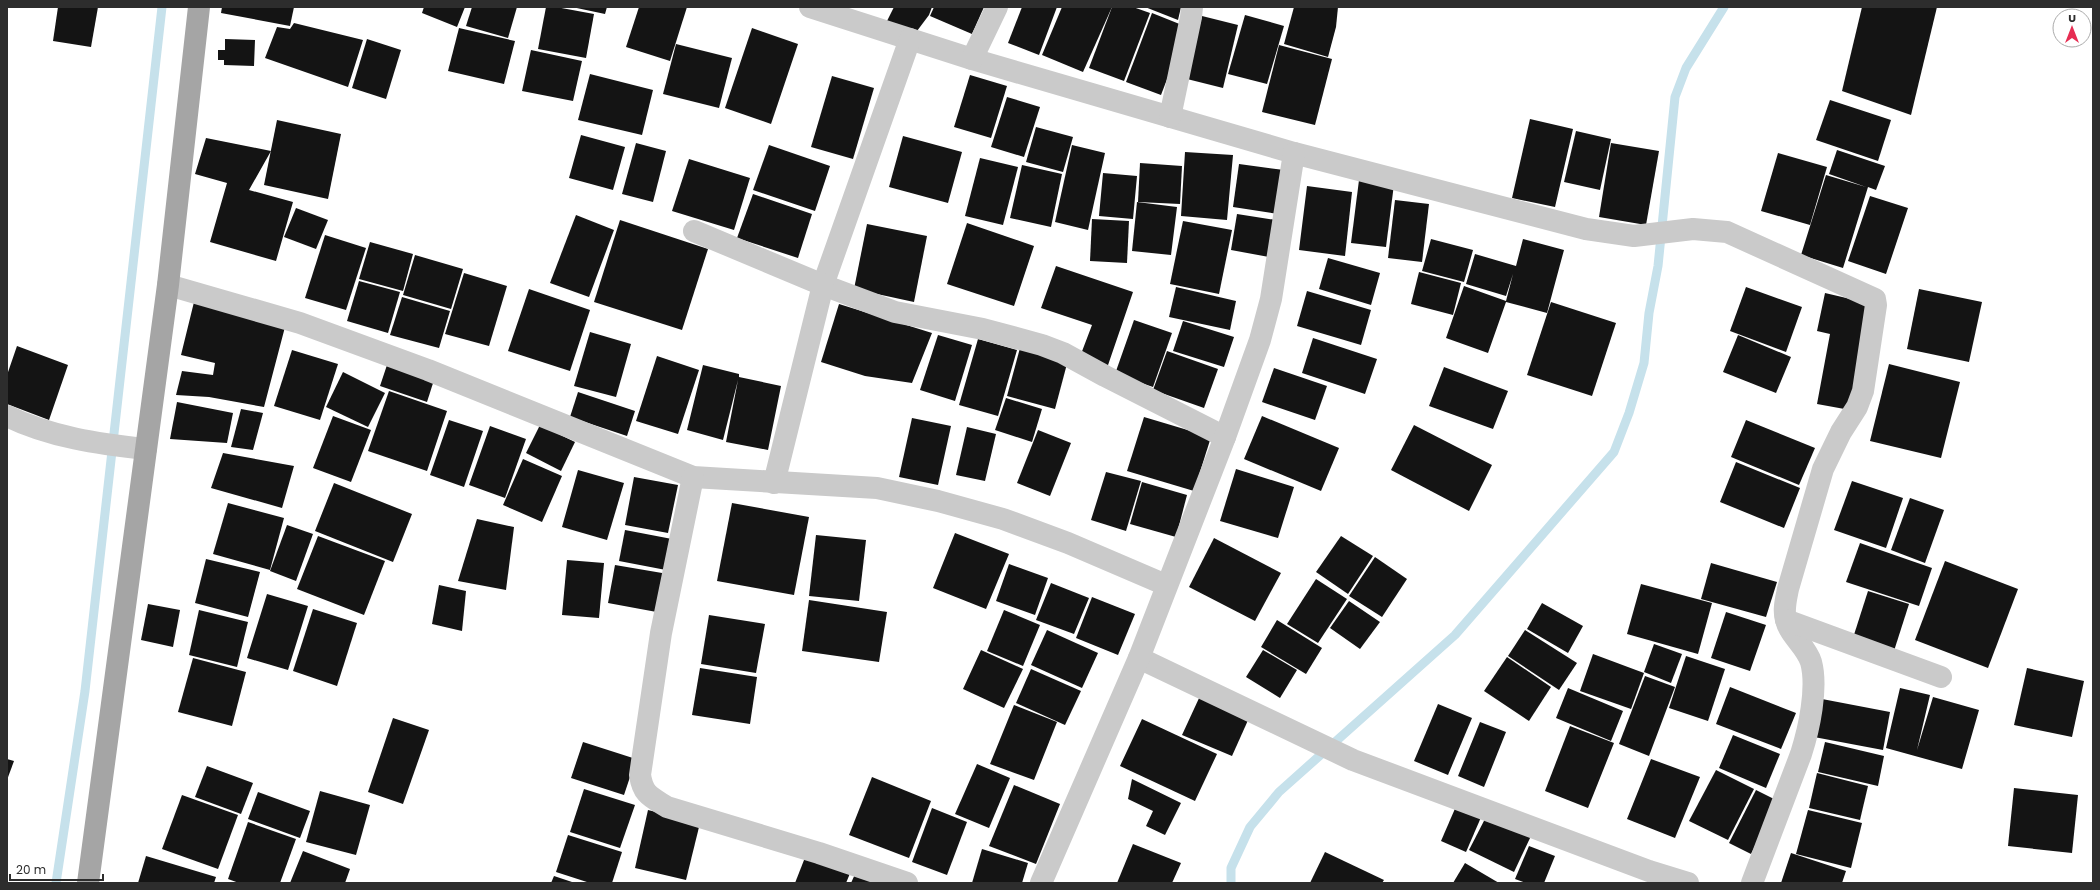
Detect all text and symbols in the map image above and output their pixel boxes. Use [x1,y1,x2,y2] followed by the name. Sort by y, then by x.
[2052,8,2092,48] north arrow
[2068,10,2076,26] text: U
[10,856,103,882] scale bar
[16,861,46,878] text: 20 m

